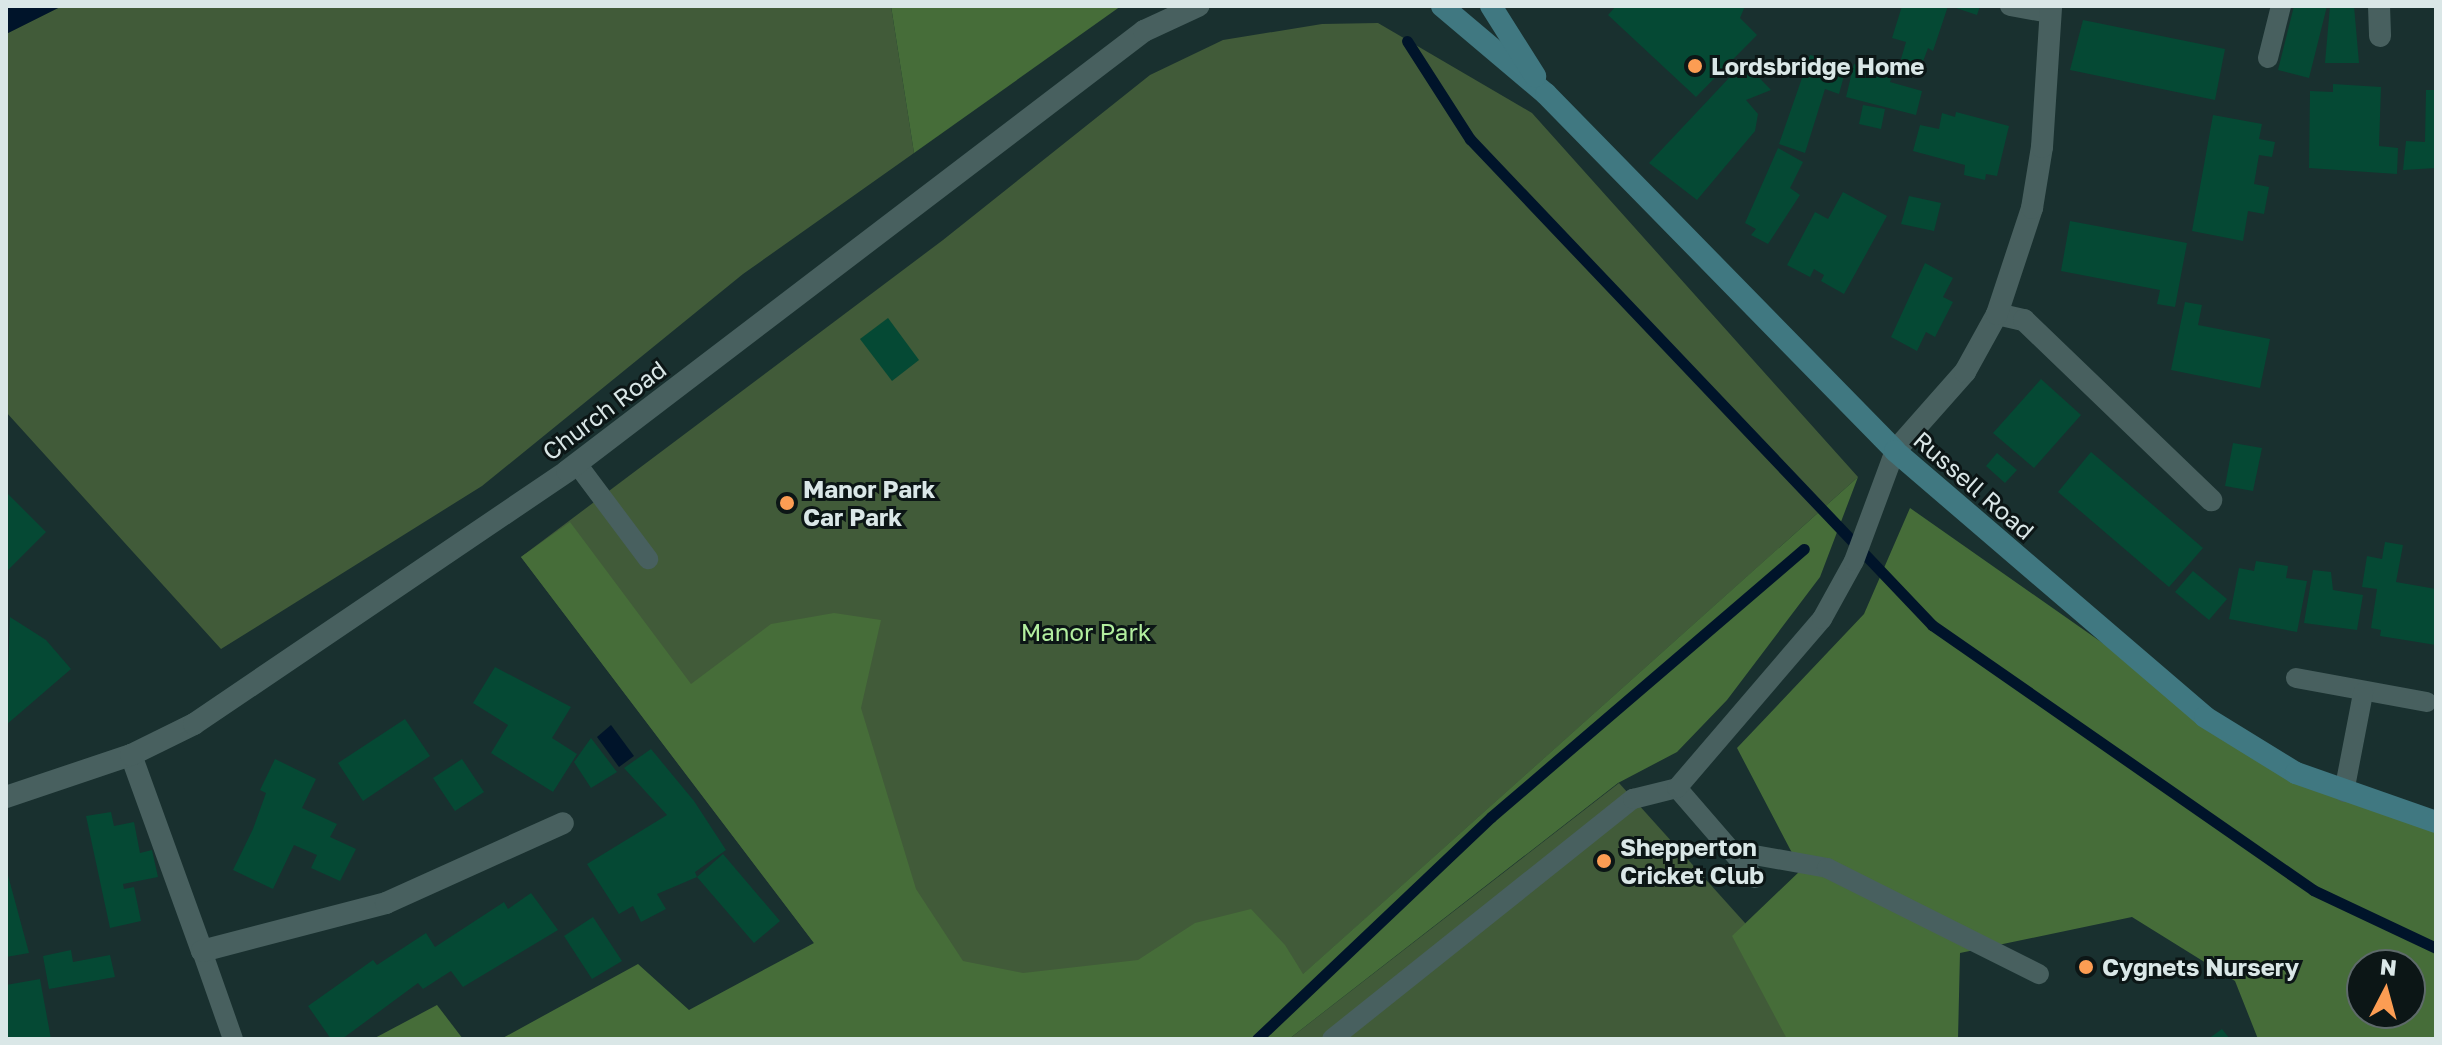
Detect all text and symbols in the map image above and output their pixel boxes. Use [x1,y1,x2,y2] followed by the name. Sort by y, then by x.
[1711,52,1924,80] place label: Lordsbridge Home
[1686,57,1704,75] marker: Lordsbridge Home
[536,354,672,466] street label: Church Road
[1908,425,2040,545] street label: Russell Road
[803,475,935,531] place label: Manor Park Car Park
[778,494,796,512] marker: Manor Park Car Park
[1021,618,1151,646] park label: Manor Park
[1620,833,1764,889] place label: Shepperton Cricket Club
[1595,852,1613,870] marker: Shepperton Cricket Club
[2346,949,2426,1029] north arrow
[2379,952,2398,981] text: N
[2102,953,2299,981] place label: Cygnets Nursery
[2077,958,2095,976] marker: Cygnets Nursery

